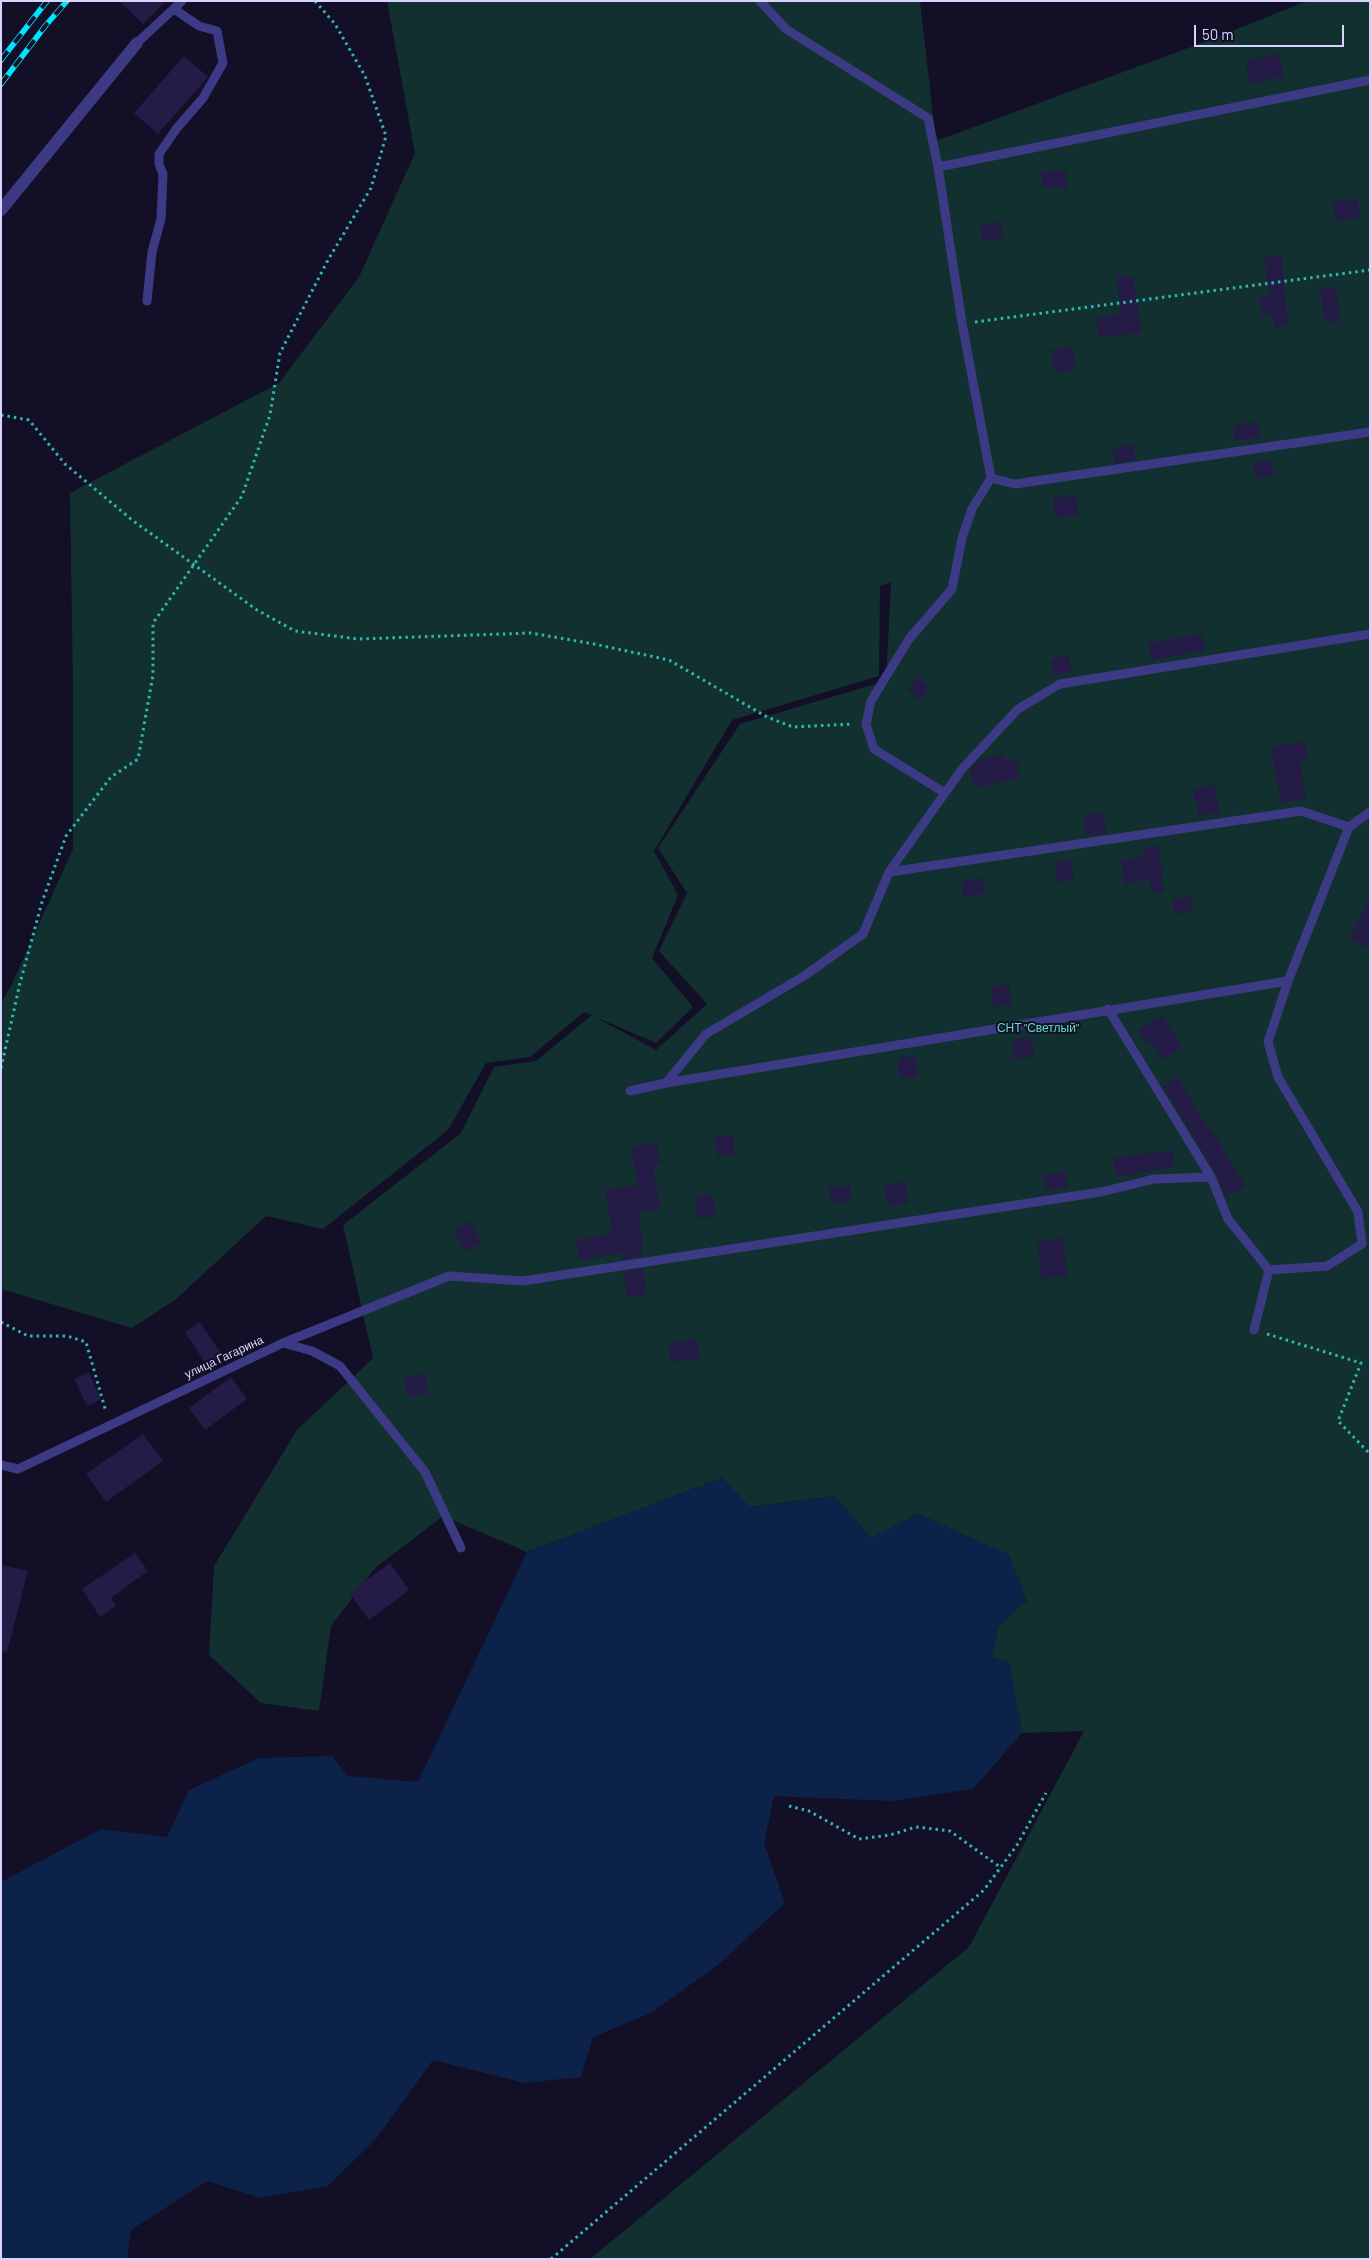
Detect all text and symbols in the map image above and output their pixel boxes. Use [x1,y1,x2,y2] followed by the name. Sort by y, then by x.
[1196,15,1346,47] scale bar
[1202,25,1234,43] text: 50 m
[997,1021,1079,1035] park label: СНТ "Светлый"
[182,1332,266,1382] street label: улица Гагарина

